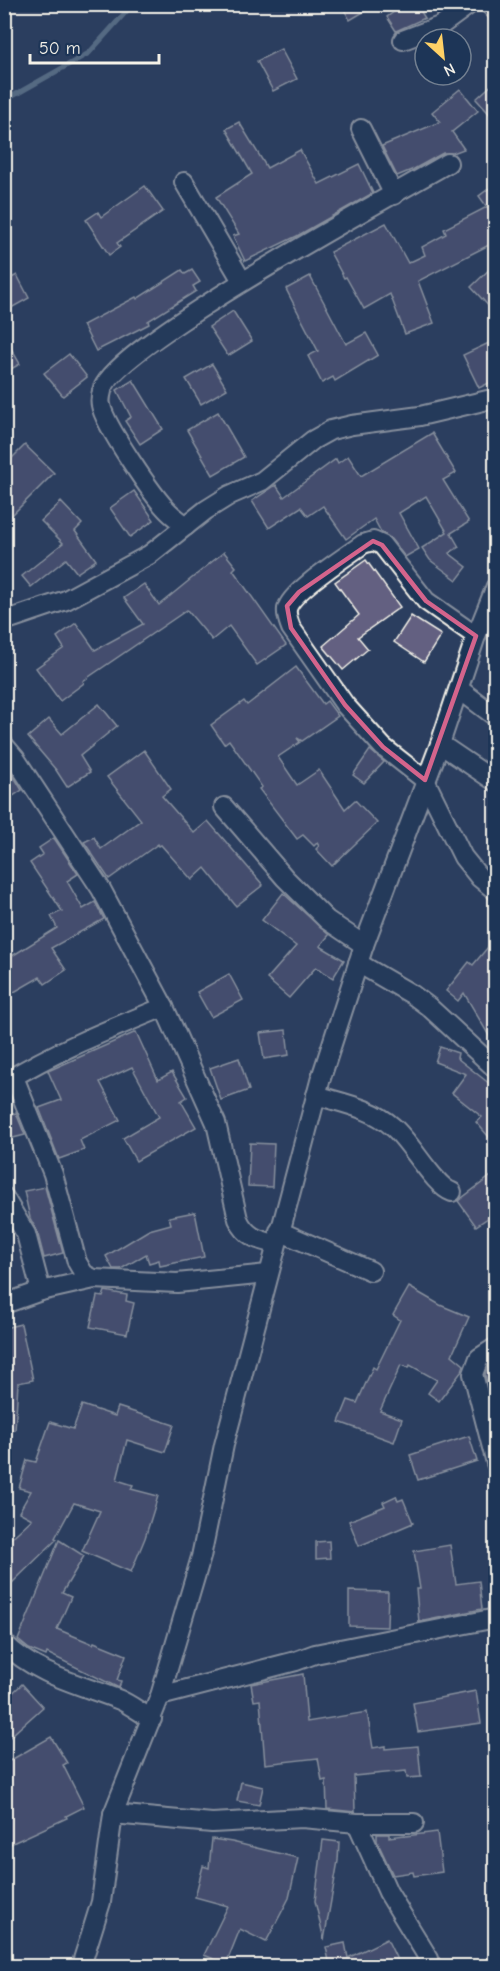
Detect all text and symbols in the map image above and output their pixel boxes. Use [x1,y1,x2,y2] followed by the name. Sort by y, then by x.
[30,27,159,65] scale bar
[413,27,473,87] north arrow
[39,38,81,59] text: 50 m
[441,59,458,80] text: N

